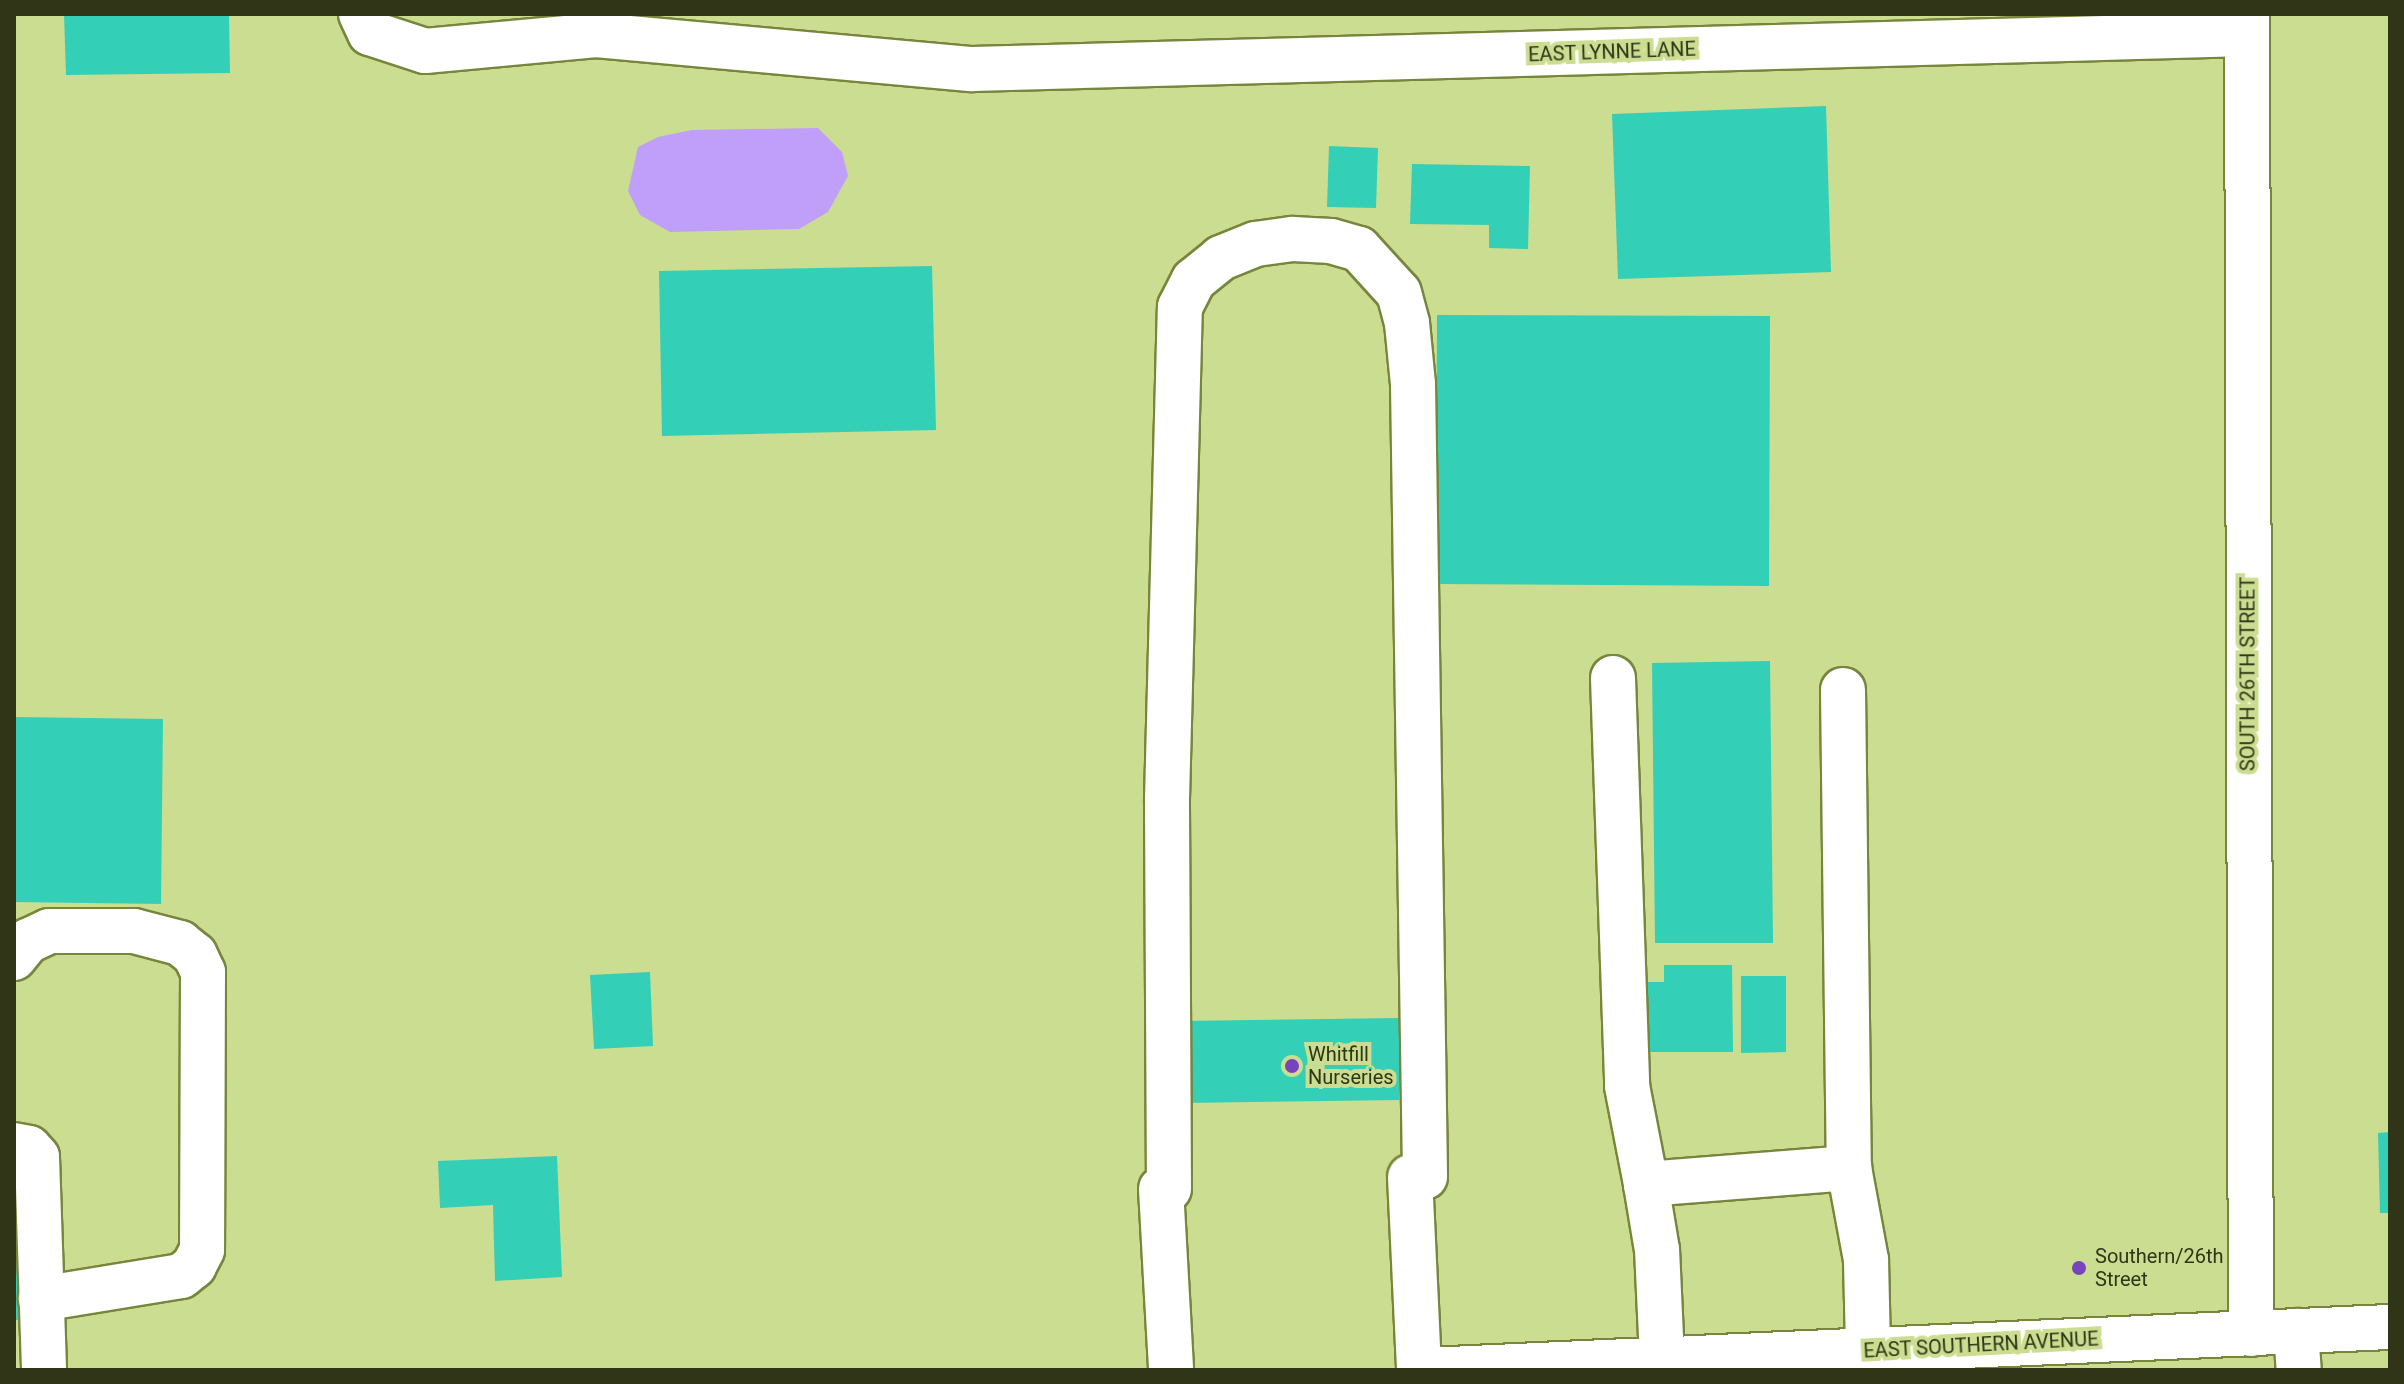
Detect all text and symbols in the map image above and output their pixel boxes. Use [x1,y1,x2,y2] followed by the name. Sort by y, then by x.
[1528,37,1696,67] street label: EAST LYNNE LANE
[2236,577,2260,771] street label: SOUTH 26TH STREET
[1308,1042,1394,1089] place label: Whitfill Nurseries
[1283,1057,1301,1075] marker: Whitfill Nurseries
[2095,1244,2224,1291] place label: Southern/26th Street
[2070,1259,2088,1277] marker: Southern/26th Street
[1863,1327,2099,1363] street label: EAST SOUTHERN AVENUE

